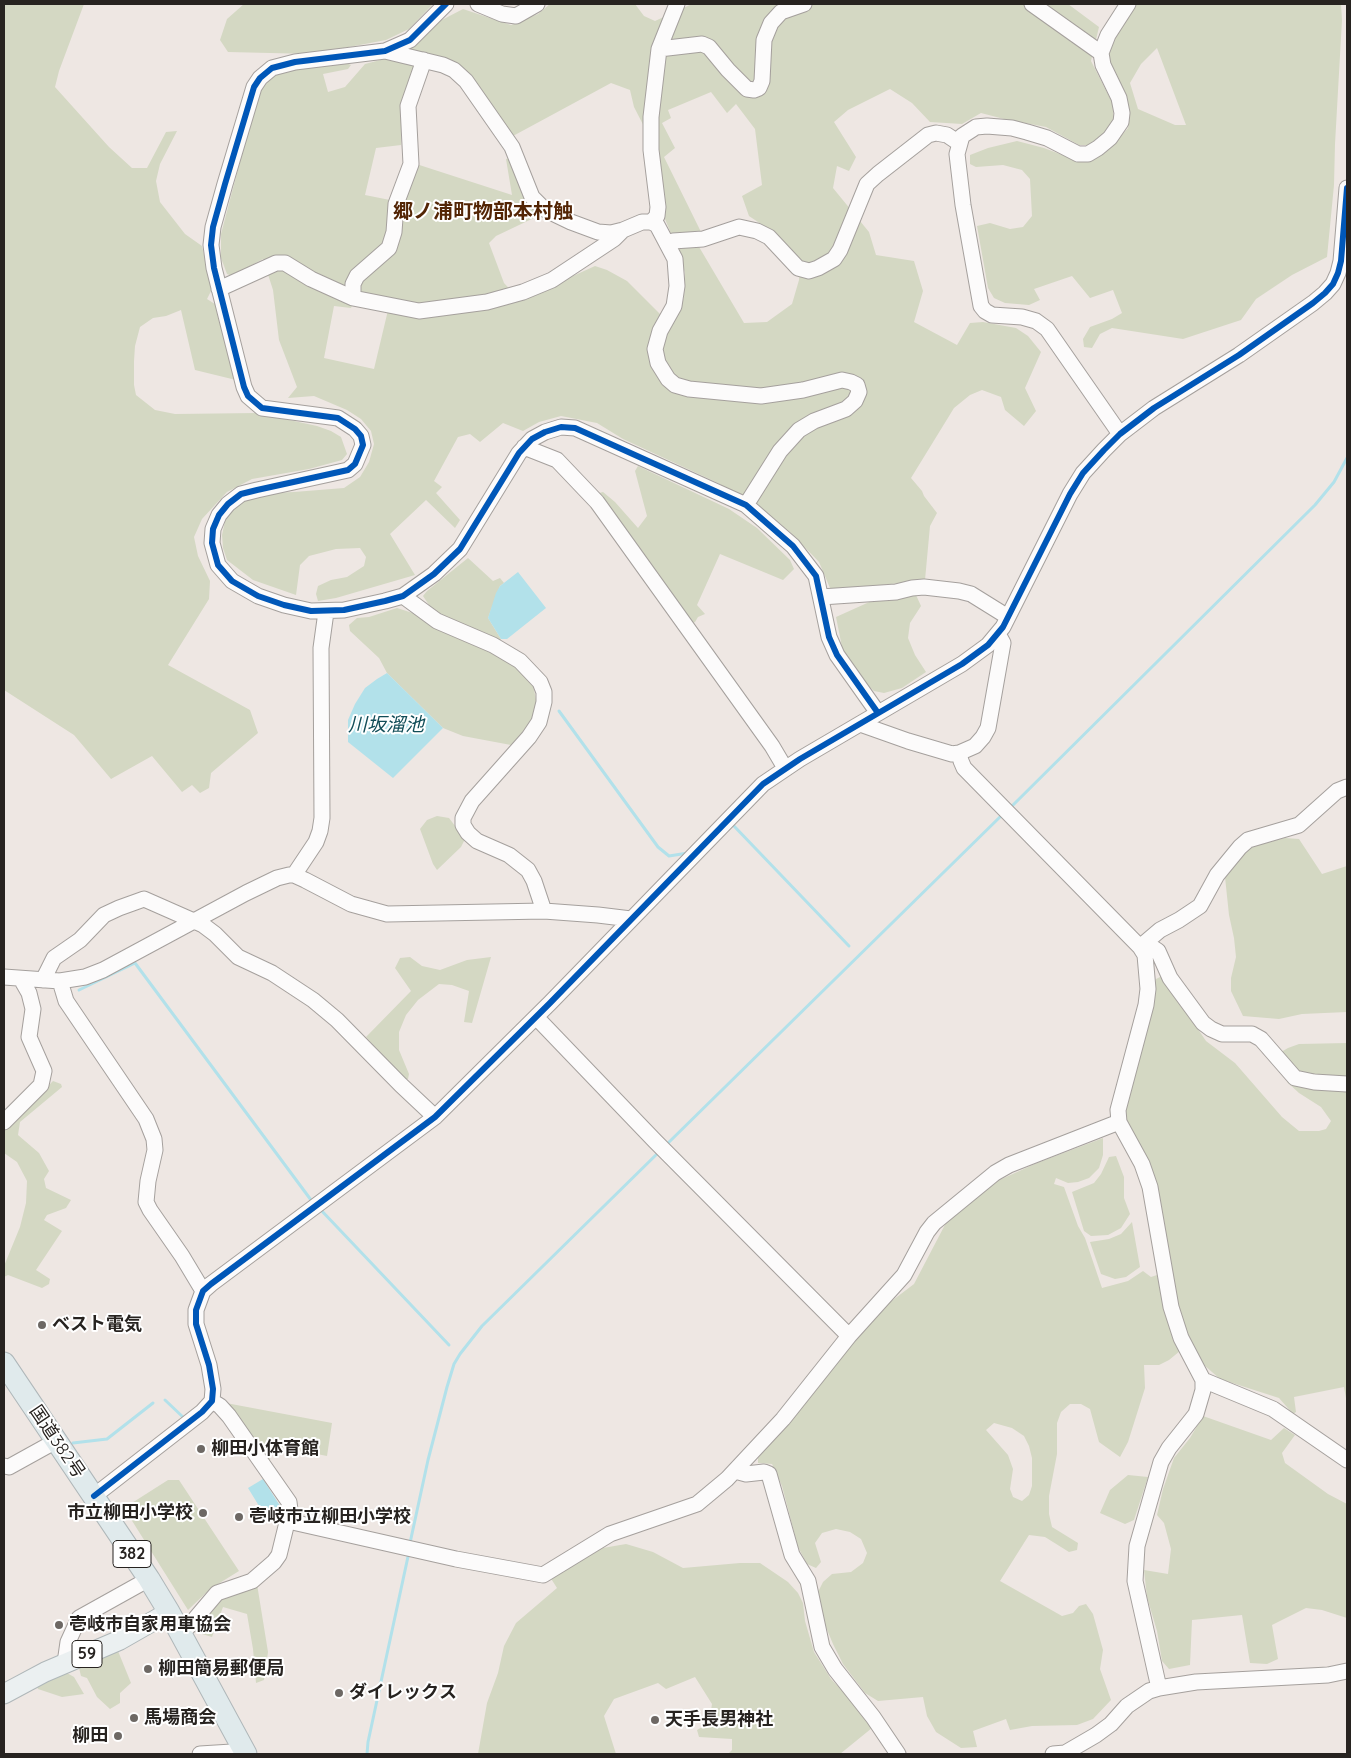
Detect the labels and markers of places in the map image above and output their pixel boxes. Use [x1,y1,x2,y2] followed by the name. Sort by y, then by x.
[52,1314,142,1336] place label: ベスト電気
[36,1319,48,1331] marker: ベスト電気
[211,1438,319,1460] place label: 柳田小体育館
[195,1443,207,1455] marker: 柳田小体育館
[67,1502,193,1524] place label: 市立柳田小学校
[249,1506,411,1528] place label: 壱岐市立柳田小学校
[197,1507,209,1519] marker: 市立柳田小学校
[233,1511,245,1523] marker: 壱岐市立柳田小学校
[69,1614,231,1636] place label: 壱岐市自家用車協会
[53,1619,65,1631] marker: 壱岐市自家用車協会
[158,1658,284,1680] place label: 柳田簡易郵便局
[142,1663,154,1675] marker: 柳田簡易郵便局
[349,1682,457,1704] place label: ダイレックス
[333,1687,345,1699] marker: ダイレックス
[144,1707,216,1729] place label: 馬場商会
[665,1709,773,1731] place label: 天手長男神社
[128,1712,140,1724] marker: 馬場商会
[649,1714,661,1726] marker: 天手長男神社
[72,1725,108,1747] place label: 柳田
[112,1730,124,1742] marker: 柳田

